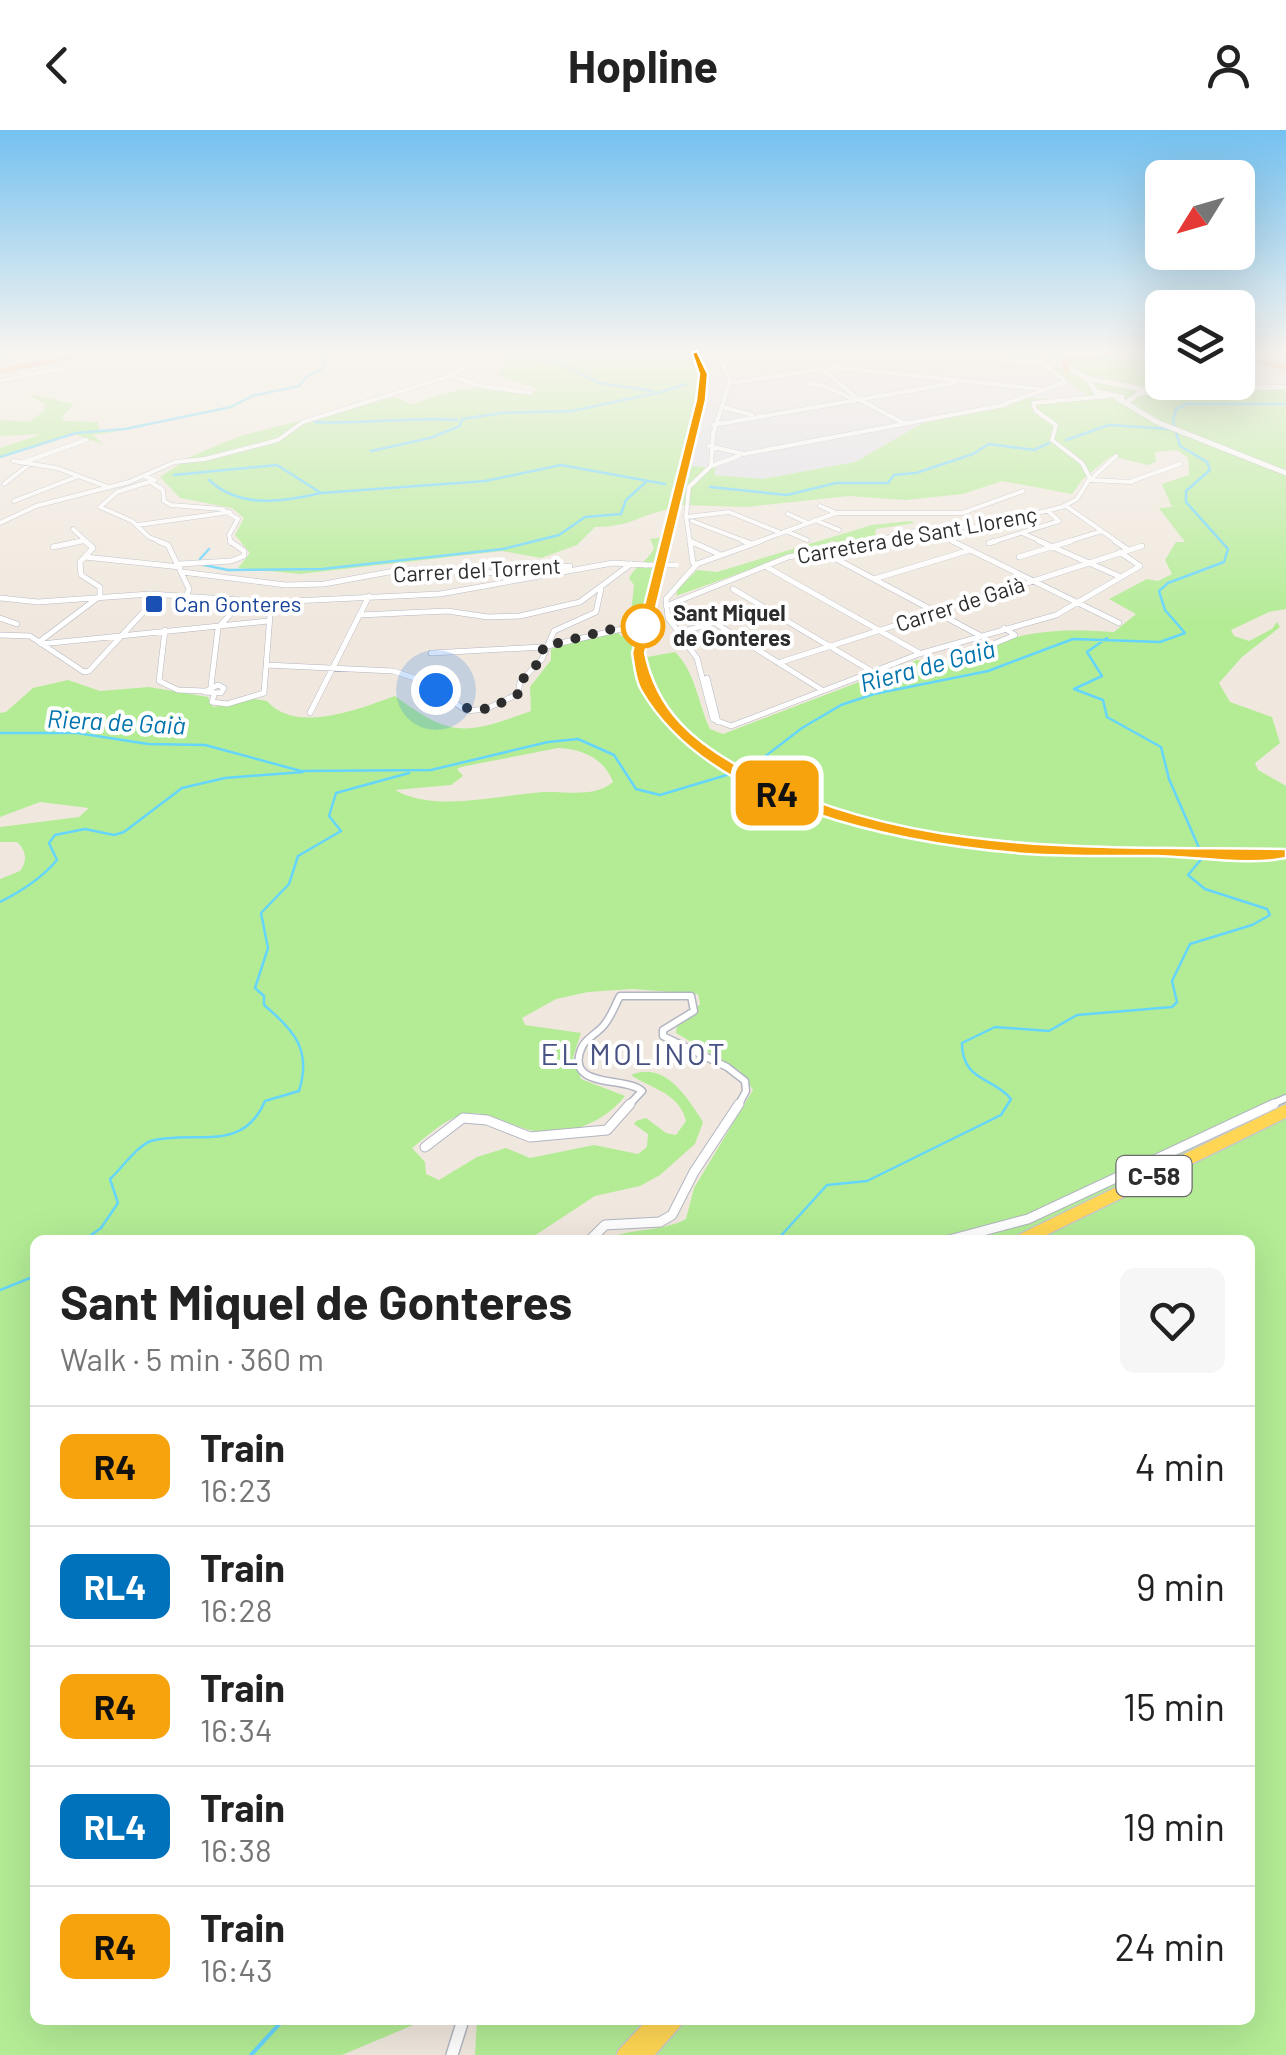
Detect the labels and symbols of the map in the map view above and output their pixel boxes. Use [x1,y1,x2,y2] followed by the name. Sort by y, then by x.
[1145,160,1255,270] north arrow
[795,500,1039,568] street label: Carretera de Sant Llorenç
[392,552,562,586] street label: Carrer del Torrent
[892,570,1027,636] street label: Carrer de Gaià
[174,590,301,616] place label: Can Gonteres
[143,593,165,615] marker: Can Gonteres
[673,599,791,650] place label: Sant Miquel de Gonteres
[622,605,664,647] marker: Sant Miquel de Gonteres
[856,633,998,697] water label: Riera de Gaià
[411,665,461,715] your location
[46,702,186,740] water label: Riera de Gaià
[732,760,822,826] line badge: R4
[541,1035,727,1071] district label: EL MOLINOT
[1116,1156,1192,1196] road number: C-58

